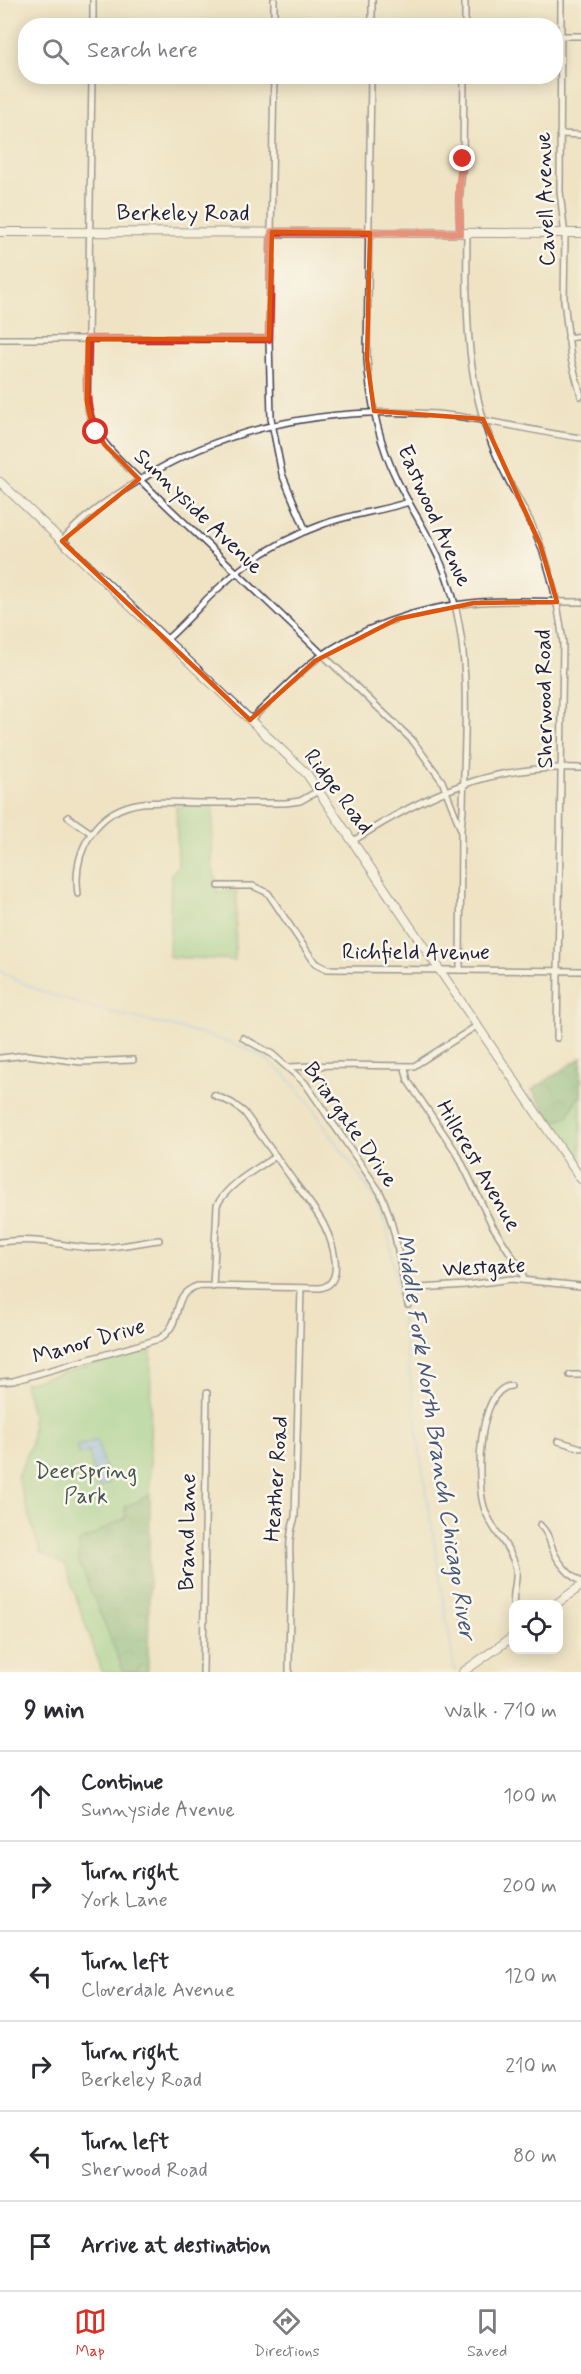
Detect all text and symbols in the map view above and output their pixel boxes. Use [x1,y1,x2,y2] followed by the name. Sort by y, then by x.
[18,18,563,84] search box
[39,35,72,68] icon: search
[87,37,198,65] text: Search here
[530,131,562,267] street label: Cavell Avenue
[449,145,475,171] route end
[116,200,250,228] street label: Berkeley Road
[82,418,108,444] route start
[390,441,478,591] street label: Eastwood Avenue
[127,443,269,581] street label: Sunnyside Avenue
[530,629,560,769] street label: Sherwood Road
[294,744,379,842] street label: Ridge Road
[342,939,490,967] street label: Richfield Avenue
[296,1057,404,1194] street label: Briargate Drive
[429,1095,527,1237] street label: Hillcrest Avenue
[388,1232,483,1645] water label: Middle Fork North Branch Chicago River
[442,1252,526,1285] street label: Westgate
[29,1313,149,1371] street label: Manor Drive
[259,1415,295,1543] street label: Heather Road
[35,1458,137,1511] park label: Deerspring Park
[173,1473,203,1591] street label: Brand Lane
[509,1600,563,1654] map controls
[509,1600,563,1654] button: locate
[24,1694,85,1728] text: 9 min
[444,1698,557,1725] text: Walk · 710 m
[81,1769,163,1797] text: Continue
[24,1780,57,1813] icon: ahead
[503,1783,557,1810] text: 100 m
[81,1797,235,1824] text: Sunnyside Avenue
[81,1859,179,1887] text: Turn right
[24,1870,57,1903] icon: right
[502,1873,557,1900] text: 200 m
[81,1887,168,1914] text: York Lane
[81,1949,169,1977] text: Turn left
[24,1960,57,1993] icon: left
[504,1963,557,1990] text: 120 m
[81,1977,235,2004] text: Cloverdale Avenue
[81,2039,179,2067] text: Turn right
[24,2050,57,2083] icon: right
[505,2053,557,2080] text: 210 m
[81,2067,202,2094] text: Berkeley Road
[81,2129,169,2157] text: Turn left
[24,2140,57,2173] icon: left
[513,2143,557,2170] text: 80 m
[81,2157,208,2184] text: Sherwood Road
[24,2230,57,2263] icon: arrive
[81,2232,271,2260] text: Arrive at destination
[74,2305,107,2362] tab: Map
[254,2305,320,2362] tab: Directions
[467,2305,507,2362] tab: Saved

